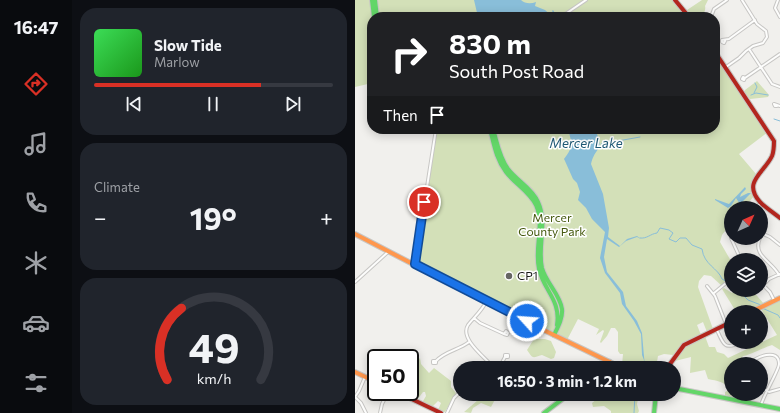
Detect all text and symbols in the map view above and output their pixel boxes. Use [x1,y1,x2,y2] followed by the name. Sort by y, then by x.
[14,16,58,38] text: 16:47
[449,26,531,60] text: 830 m
[383,28,435,80] icon: right
[154,36,222,54] text: Slow Tide
[154,54,200,70] text: Marlow
[449,60,584,82] text: South Post Road
[22,70,50,98] icon: directions
[123,93,145,115] icon: previous
[202,93,224,115] icon: pause
[282,93,304,115] icon: next
[426,104,448,126] icon: arrive
[383,106,418,124] text: Then
[22,130,50,158] icon: music
[549,135,623,151] water label: Mercer Lake
[94,179,140,195] text: Climate
[407,185,441,219] pin
[22,189,50,217] icon: phone
[413,191,435,213] icon: arrive
[190,199,237,236] text: 19°
[724,201,768,245] north arrow
[724,201,768,401] map controls
[94,204,107,231] text: −
[320,204,333,231] text: +
[518,210,586,238] park label: Mercer County Park
[22,249,50,277] icon: climate
[724,253,768,297] button: layers
[517,268,538,282] place label: CP1
[504,271,514,281] marker: CP1
[506,300,548,342] position arrow
[724,305,768,349] button: +
[22,309,50,337] icon: car
[188,320,239,371] text: 49
[367,349,419,401] speed limit sign: 50
[724,357,768,401] button: −
[196,368,231,386] text: km/h
[22,369,50,397] icon: filters
[497,372,637,390] text: 16:50 · 3 min · 1.2 km

